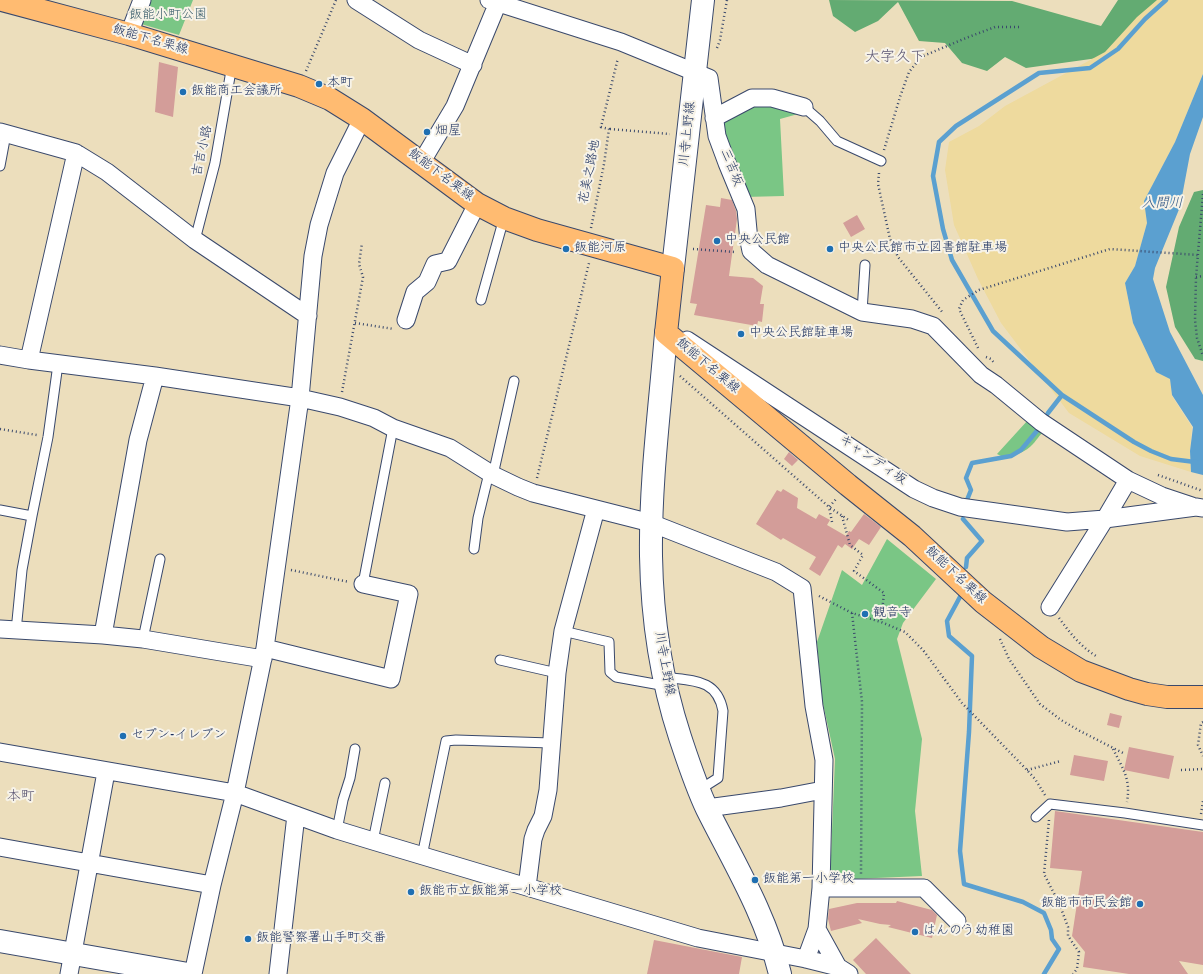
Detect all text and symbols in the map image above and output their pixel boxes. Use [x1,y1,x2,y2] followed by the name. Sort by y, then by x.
[129,8,207,24] park label: 飯能小町公園
[110,23,190,59] street label: 飯能下名栗線
[865,50,925,68] district label: 大字久下
[327,76,353,92] place label: 本町
[314,79,324,89] marker: 本町
[191,84,282,100] place label: 飯能商工会議所
[178,87,188,97] marker: 飯能商工会議所
[678,101,700,167] street label: 川寺上野線
[191,124,217,178] street label: 吉吉小路
[435,124,461,140] place label: 畑屋
[422,127,432,137] marker: 畑屋
[577,139,605,205] street label: 花美之路地
[404,146,476,206] street label: 飯能下名栗線
[715,147,745,189] street label: 三吉坂
[1141,197,1183,213] water label: 入間川
[725,233,790,249] place label: 中央公民館
[712,236,722,246] marker: 中央公民館
[574,241,626,257] place label: 飯能河原
[838,241,1007,257] place label: 中央公民館市立図書館駐車場
[561,244,571,254] marker: 飯能河原
[825,244,835,254] marker: 中央公民館市立図書館駐車場
[749,326,853,342] place label: 中央公民館駐車場
[736,329,746,339] marker: 中央公民館駐車場
[672,336,742,398] street label: 飯能下名栗線
[835,433,909,489] street label: キャンディ坂
[921,544,989,608] street label: 飯能下名栗線
[873,606,912,622] place label: 観音寺
[860,609,870,619] marker: 観音寺
[650,631,676,697] street label: 川寺上野線
[131,728,226,744] place label: セブン-イレブン
[118,731,128,741] marker: セブン-イレブン
[7,790,35,806] district label: 本町
[763,872,854,888] place label: 飯能第一小学校
[750,875,760,885] marker: 飯能第一小学校
[419,884,562,900] place label: 飯能市立飯能第一小学校
[406,887,416,897] marker: 飯能市立飯能第一小学校
[1041,896,1132,912] place label: 飯能市市民会館
[1135,899,1145,909] marker: 飯能市市民会館
[923,924,1014,940] place label: はんのう幼稚園
[910,927,920,937] marker: はんのう幼稚園
[256,931,386,947] place label: 飯能警察署山手町交番
[243,934,253,944] marker: 飯能警察署山手町交番

